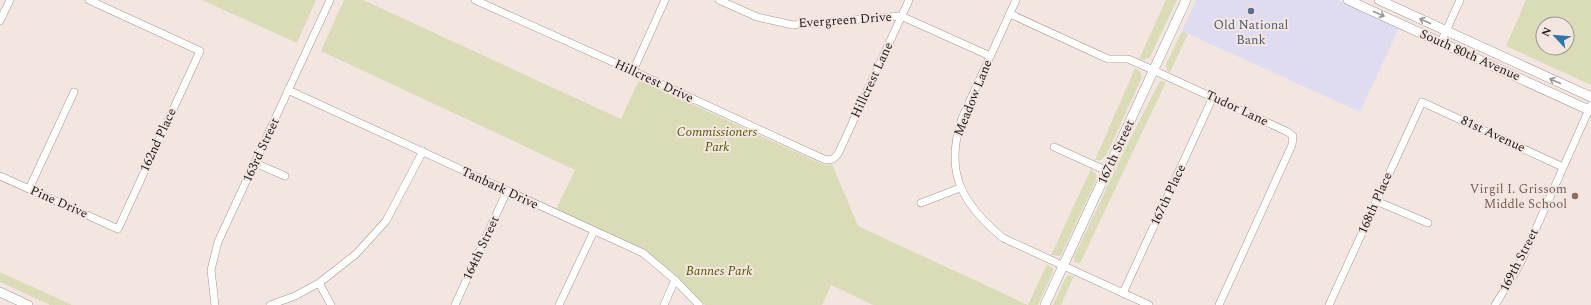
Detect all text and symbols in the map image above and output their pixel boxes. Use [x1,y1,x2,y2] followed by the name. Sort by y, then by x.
[1246,6,1256,16] marker: Old National Bank
[798,7,892,33] street label: Evergreen Drive
[1372,11,1384,18] one-way arrow
[1214,15,1289,50] place label: Old National Bank
[1535,16,1575,56] north arrow
[1419,17,1431,24] one-way arrow
[1416,24,1524,86] street label: South 80th Avenue
[1537,24,1556,40] text: N
[846,39,898,121] street label: Hillcrest Lane
[611,54,697,108] street label: Hillcrest Drive
[949,57,997,139] street label: Meadow Lane
[1550,77,1562,84] one-way arrow
[1202,85,1272,131] street label: Tudor Lane
[134,105,182,175] street label: 162nd Place
[1457,110,1529,158] street label: 81st Avenue
[237,114,285,186] street label: 163rd Street
[1092,116,1140,188] street label: 167th Street
[677,122,758,157] park label: Commissioners Park
[458,161,542,215] street label: Tanbark Drive
[1145,161,1191,229] street label: 167th Place
[1352,169,1398,237] street label: 168th Place
[1470,179,1567,214] place label: Virgil I. Grissom Middle School
[27,180,91,224] street label: Pine Drive
[1570,191,1580,201] marker: Virgil I. Grissom Middle School
[457,212,505,284] street label: 164th Street
[1494,224,1544,295] street label: 169th Street
[686,261,752,281] park label: Bannes Park

